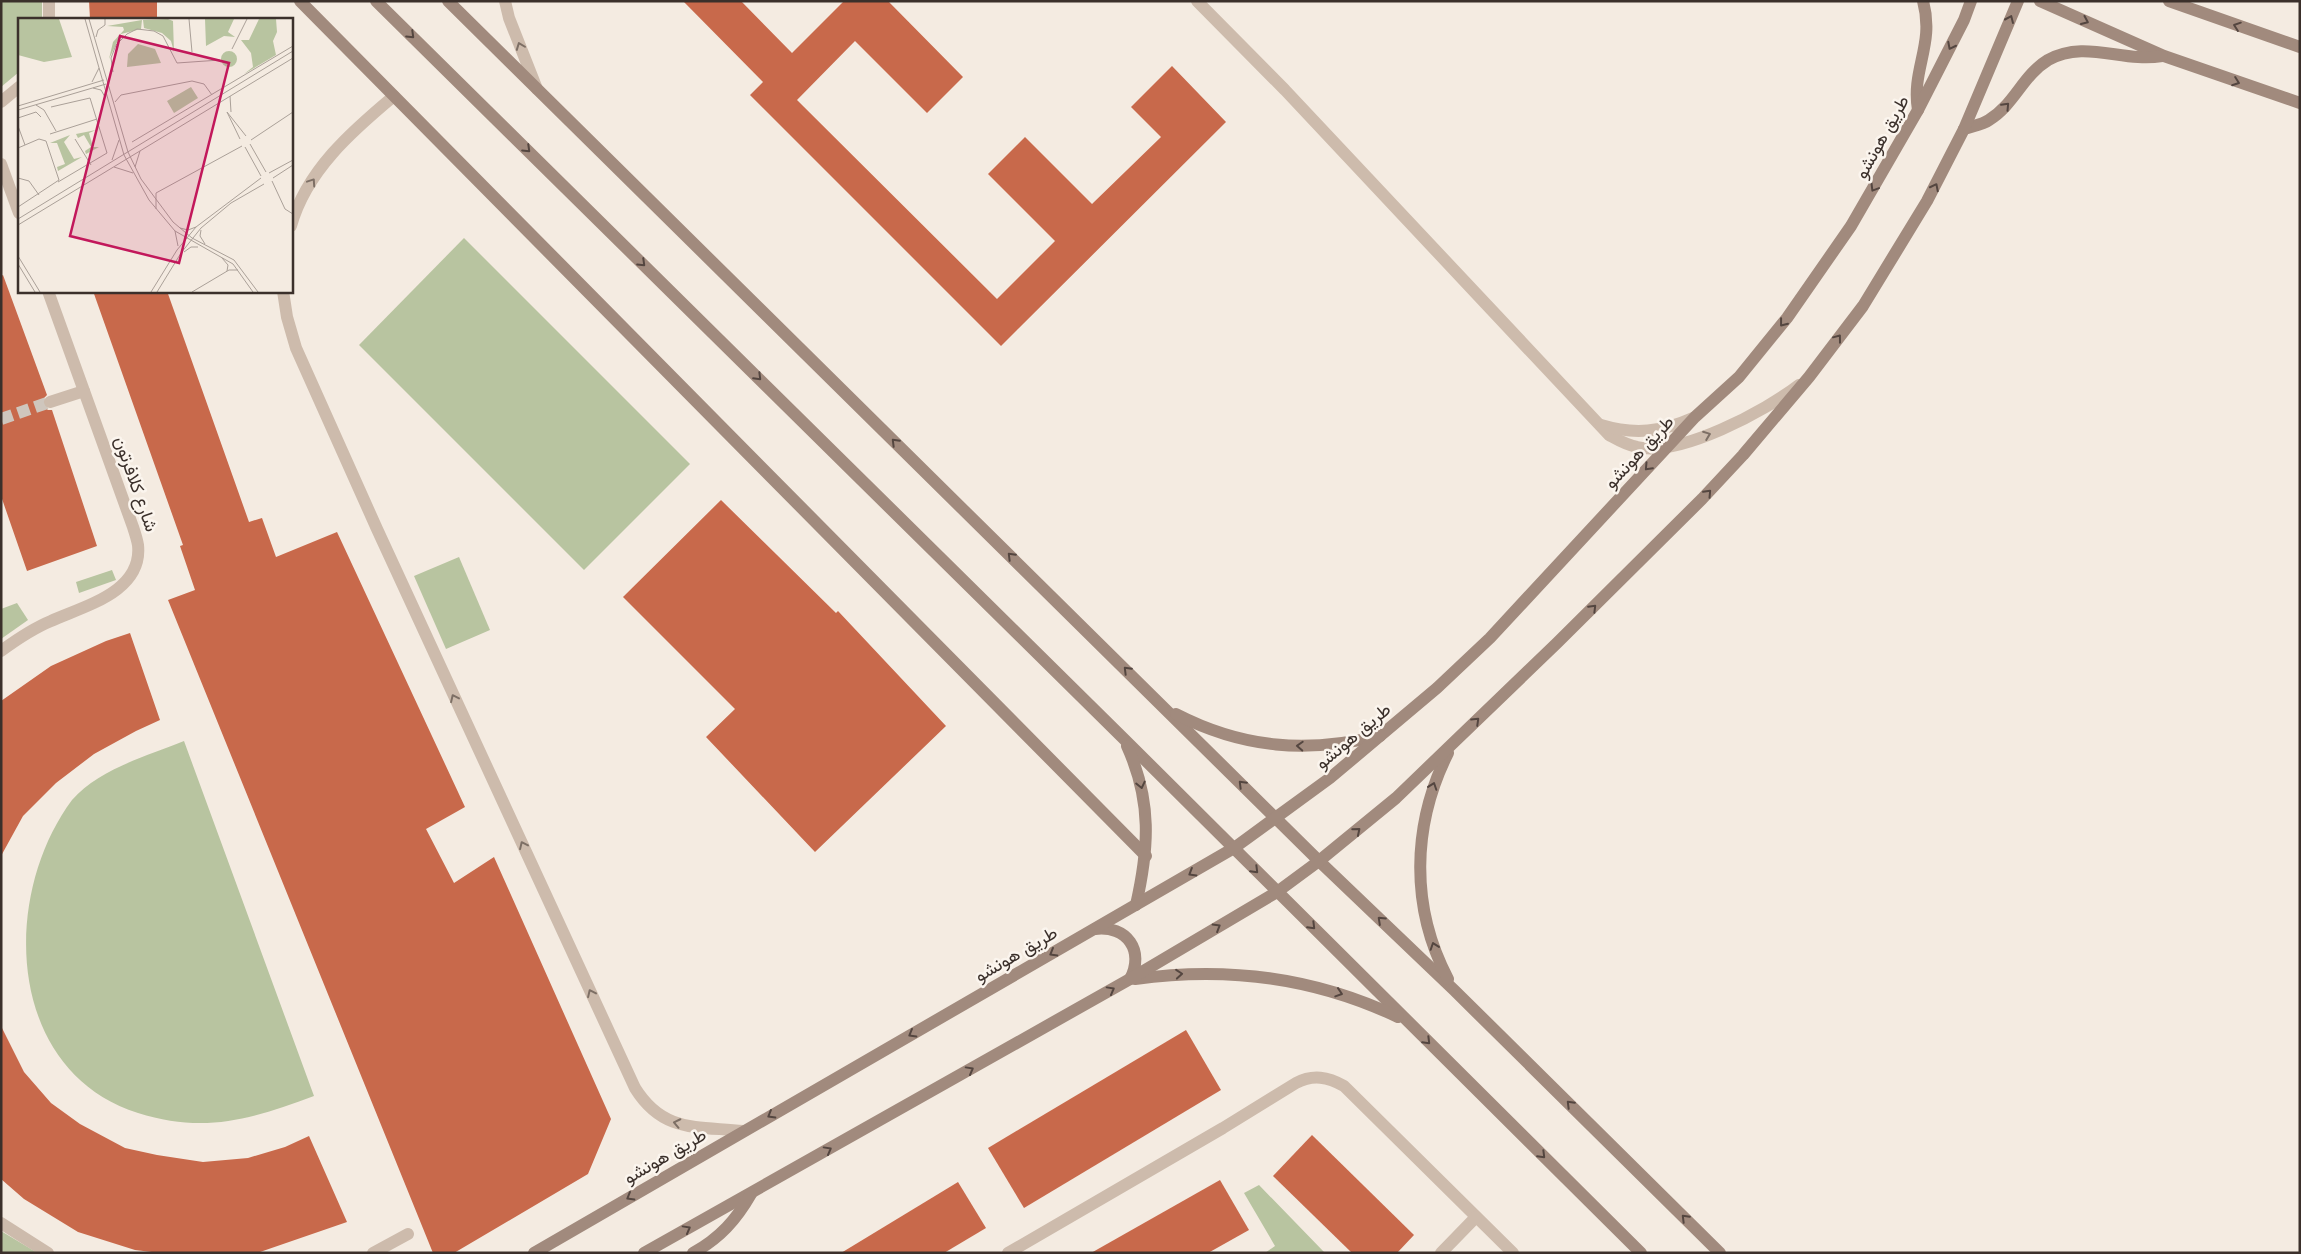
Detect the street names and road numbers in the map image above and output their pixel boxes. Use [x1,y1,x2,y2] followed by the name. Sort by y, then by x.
[1849,91,1915,183] street label: طريق هونشو
[1599,410,1679,494] street label: طريق هونشو
[108,433,164,535] street label: شارع كلافرتون
[1310,697,1396,775] street label: طريق هونشو
[970,921,1062,987] street label: طريق هونشو
[619,1123,711,1189] street label: طريق هونشو

